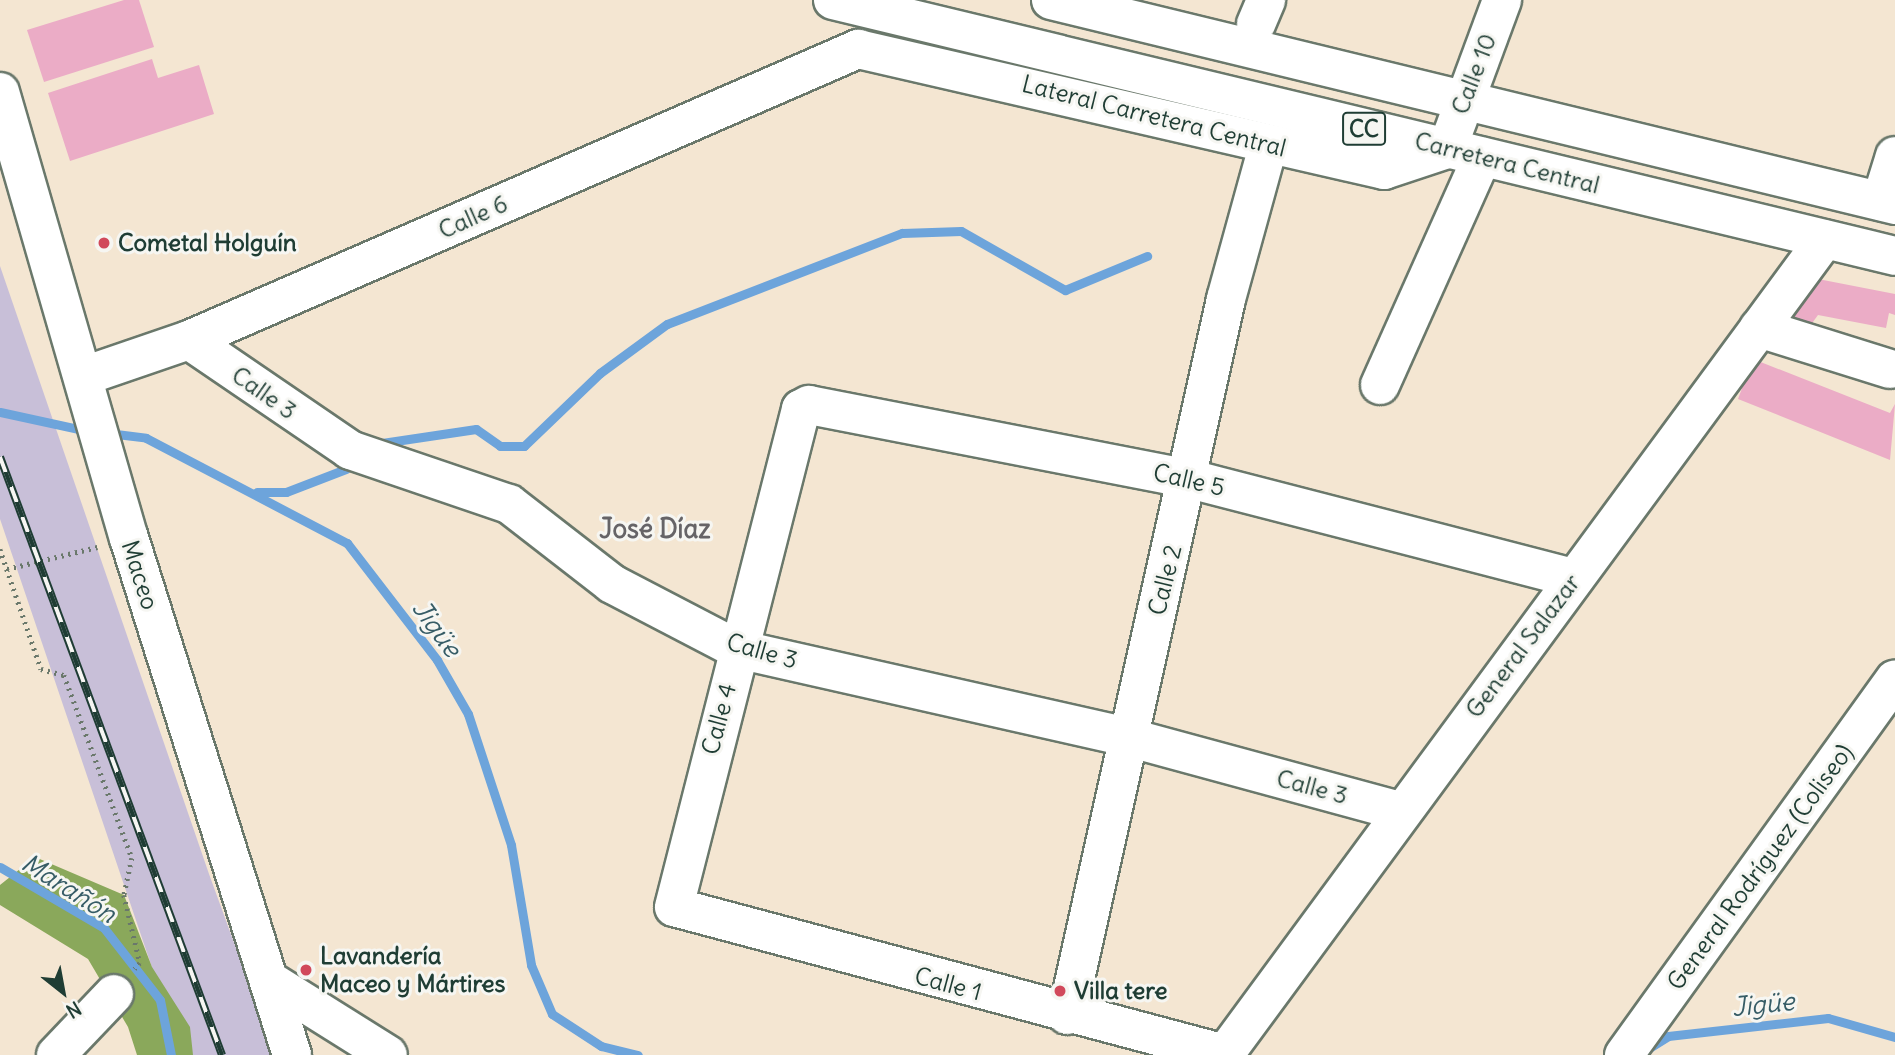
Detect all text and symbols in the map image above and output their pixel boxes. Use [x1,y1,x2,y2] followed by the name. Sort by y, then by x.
[1446,30,1502,118] street label: Calle 10
[1019,69,1289,163] street label: Lateral Carretera Central
[1341,110,1387,148] road number: CC
[1412,126,1602,200] street label: Carretera Central
[434,189,512,245] street label: Calle 6
[118,229,297,257] place label: Cometal Holguín
[96,235,112,251] marker: Cometal Holguín
[226,360,302,426] street label: Calle 3
[1150,458,1228,502] street label: Calle 5
[599,513,711,545] district label: José Díaz
[115,537,165,613] street label: Maceo
[1142,542,1188,618] street label: Calle 2
[1460,569,1586,723] street label: General Salazar
[406,593,468,663] water label: Jigüe
[723,627,801,675] street label: Calle 3
[696,680,742,758] street label: Calle 4
[1661,738,1859,996] street label: General Rodríguez (Coliseo)
[1273,764,1351,810] street label: Calle 3
[16,847,122,929] water label: Marañón
[320,942,505,998] place label: Lavandería Maceo y Mártires
[28,957,98,1027] north arrow
[911,961,985,1007] street label: Calle 1
[298,962,314,978] marker: Lavandería Maceo y Mártires
[1074,977,1167,1005] place label: Villa tere
[1052,983,1068,999] marker: Villa tere
[1730,985,1796,1023] water label: Jigüe
[62,996,86,1024] text: N

